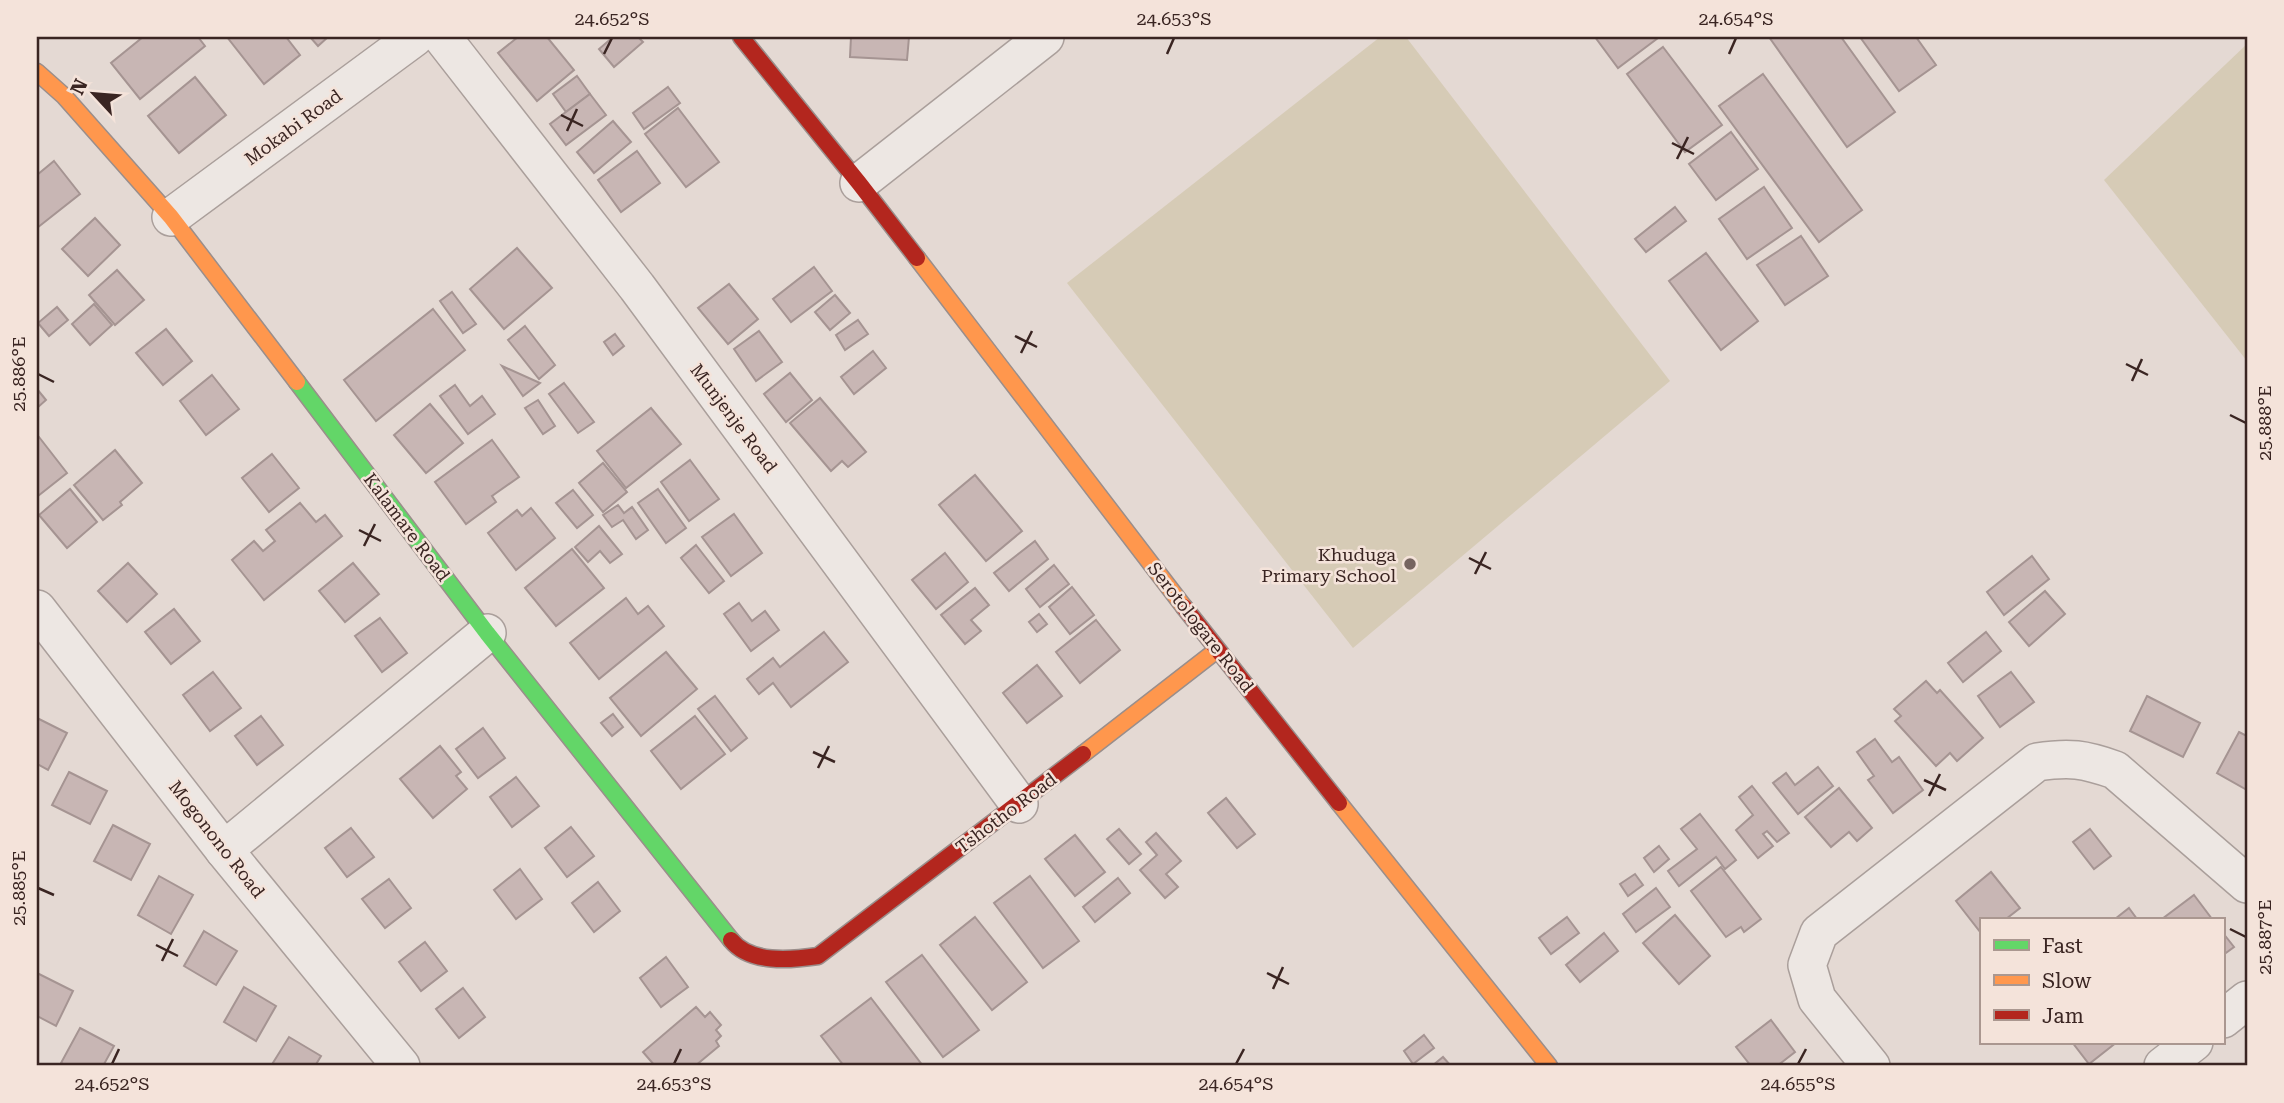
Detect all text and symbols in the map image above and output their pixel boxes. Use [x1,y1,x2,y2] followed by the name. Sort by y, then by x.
[575,8,650,29] text: 24.652°S
[1137,8,1212,29] text: 24.653°S
[1699,8,1774,29] text: 24.654°S
[60,60,130,130] north arrow
[66,75,93,98] text: N
[240,85,346,169] street label: Mokabi Road
[8,336,29,412] text: 25.886°E
[686,359,782,477] street label: Munjenje Road
[2254,385,2275,461] text: 25.888°E
[360,469,455,586] street label: Kalamare Road
[1261,544,1396,586] place label: Khuduga Primary School
[1402,556,1418,572] marker: Khuduga Primary School
[1144,558,1259,697] street label: Serotologare Road
[952,768,1061,858] street label: Tshotho Road
[165,776,270,902] street label: Mogonono Road
[8,850,29,926] text: 25.885°E
[2254,899,2275,975] text: 25.887°E
[1980,918,2224,1044] legend
[2042,934,2083,958] text: Fast
[2042,969,2092,993] text: Slow
[2042,1004,2084,1028] text: Jam
[75,1073,150,1094] text: 24.652°S
[637,1073,712,1094] text: 24.653°S
[1199,1073,1274,1094] text: 24.654°S
[1761,1073,1836,1094] text: 24.655°S

